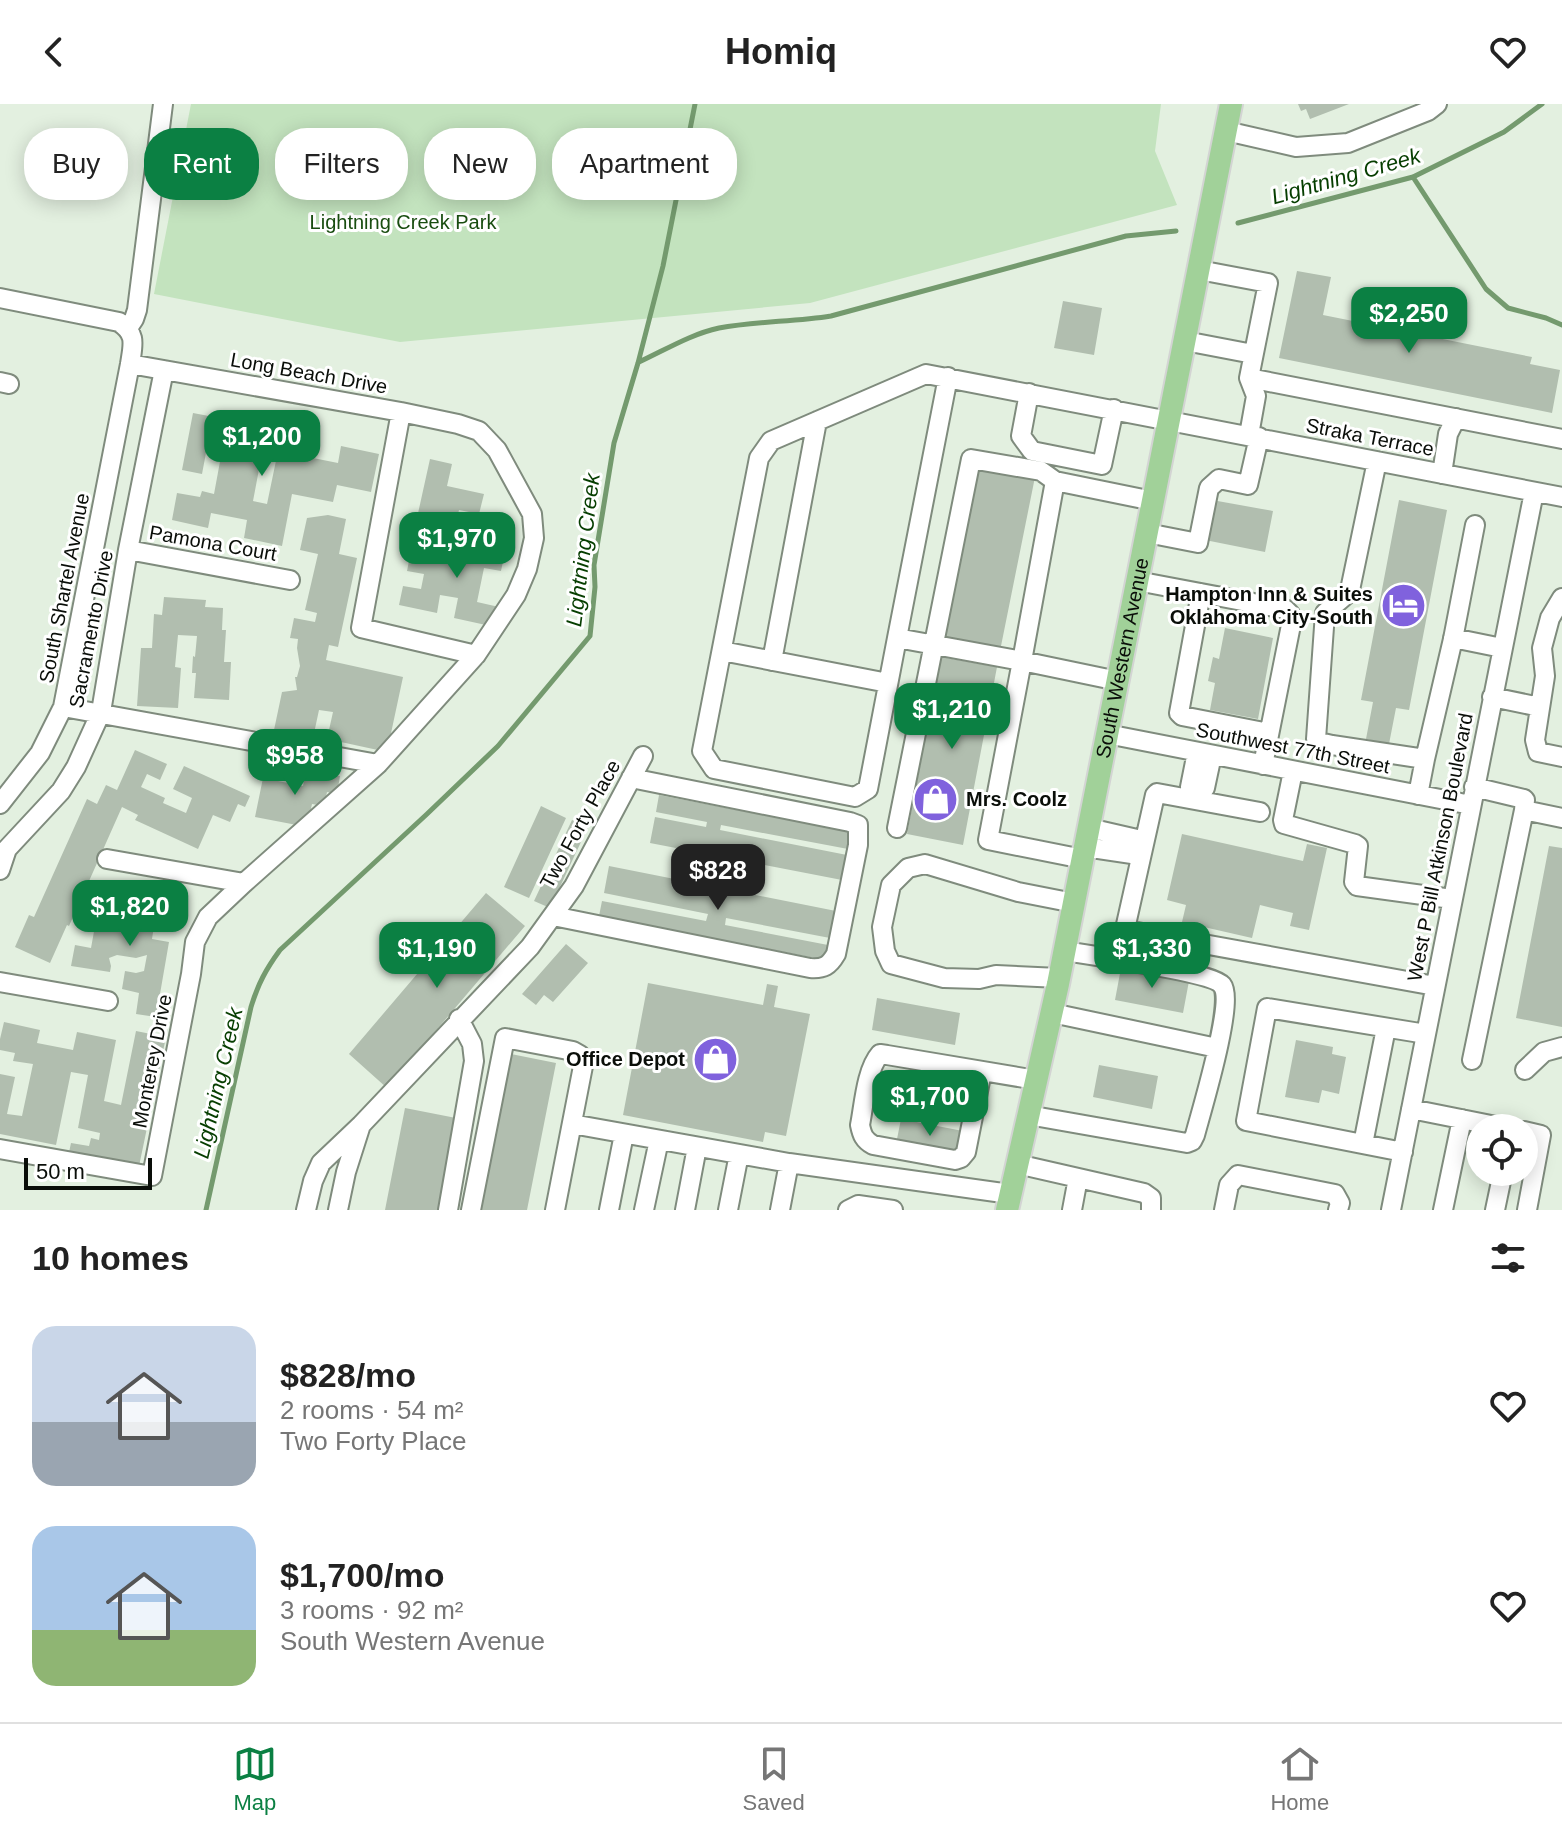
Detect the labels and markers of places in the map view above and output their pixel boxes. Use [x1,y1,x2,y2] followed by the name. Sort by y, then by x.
[1344,287,1474,355] pin: $2,250
[197,410,327,478] pin: $1,200
[392,512,522,580] pin: $1,970
[1380,581,1428,629] hotel icon: Hampton Inn & Suites Oklahoma City-South
[1165,583,1373,628] place label: Hampton Inn & Suites Oklahoma City-South
[887,683,1017,751] pin: $1,210
[248,729,342,797] pin: $958
[911,775,959,823] shop icon: Mrs. Coolz
[966,788,1067,810] place label: Mrs. Coolz
[671,844,765,912] pin: $828
[65,880,195,948] pin: $1,820
[372,922,502,990] pin: $1,190
[1087,922,1217,990] pin: $1,330
[692,1035,740,1083] shop icon: Office Depot
[566,1048,685,1070] place label: Office Depot
[865,1070,995,1138] pin: $1,700

